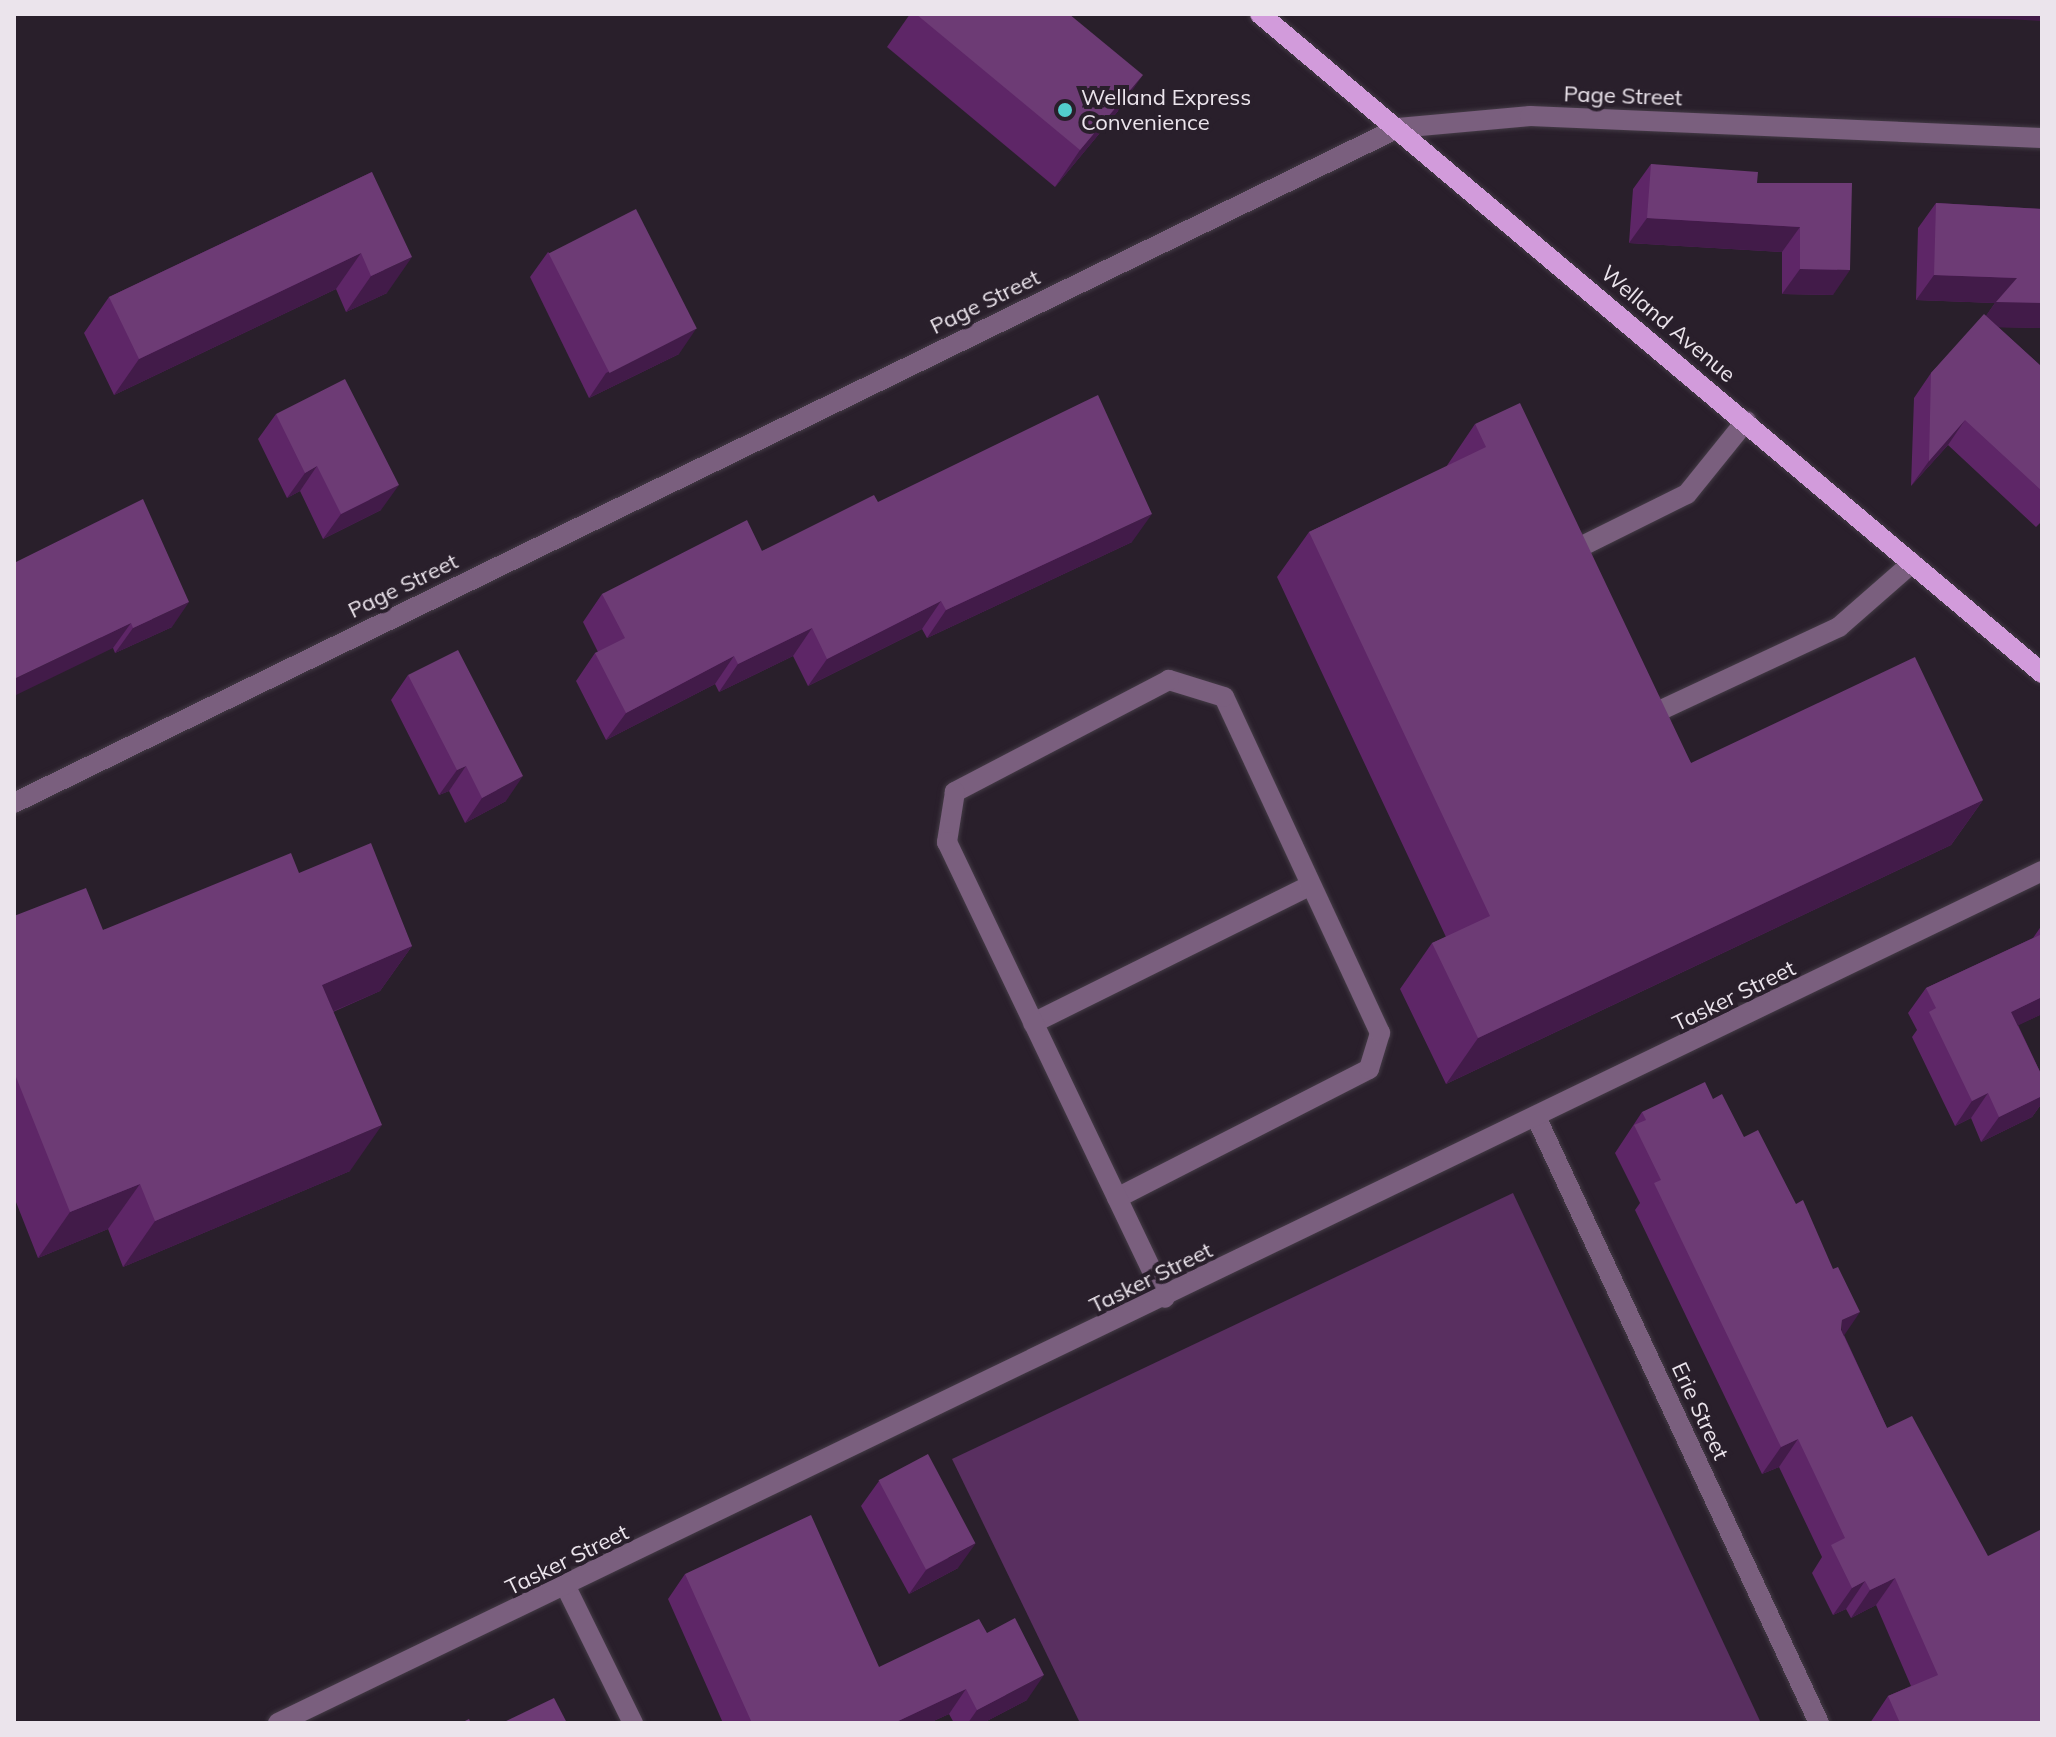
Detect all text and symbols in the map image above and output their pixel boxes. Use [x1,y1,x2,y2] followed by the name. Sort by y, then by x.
[1563,81,1683,111] street label: Page Street
[1081,84,1251,136] place label: Welland Express Convenience
[1056,101,1074,119] marker: Welland Express Convenience
[1595,260,1741,388] street label: Welland Avenue
[926,264,1044,340] street label: Page Street
[344,548,462,624] street label: Page Street
[1668,955,1800,1037] street label: Tasker Street
[1085,1237,1217,1319] street label: Tasker Street
[1666,1358,1734,1464] street label: Erie Street
[501,1519,633,1601] street label: Tasker Street

